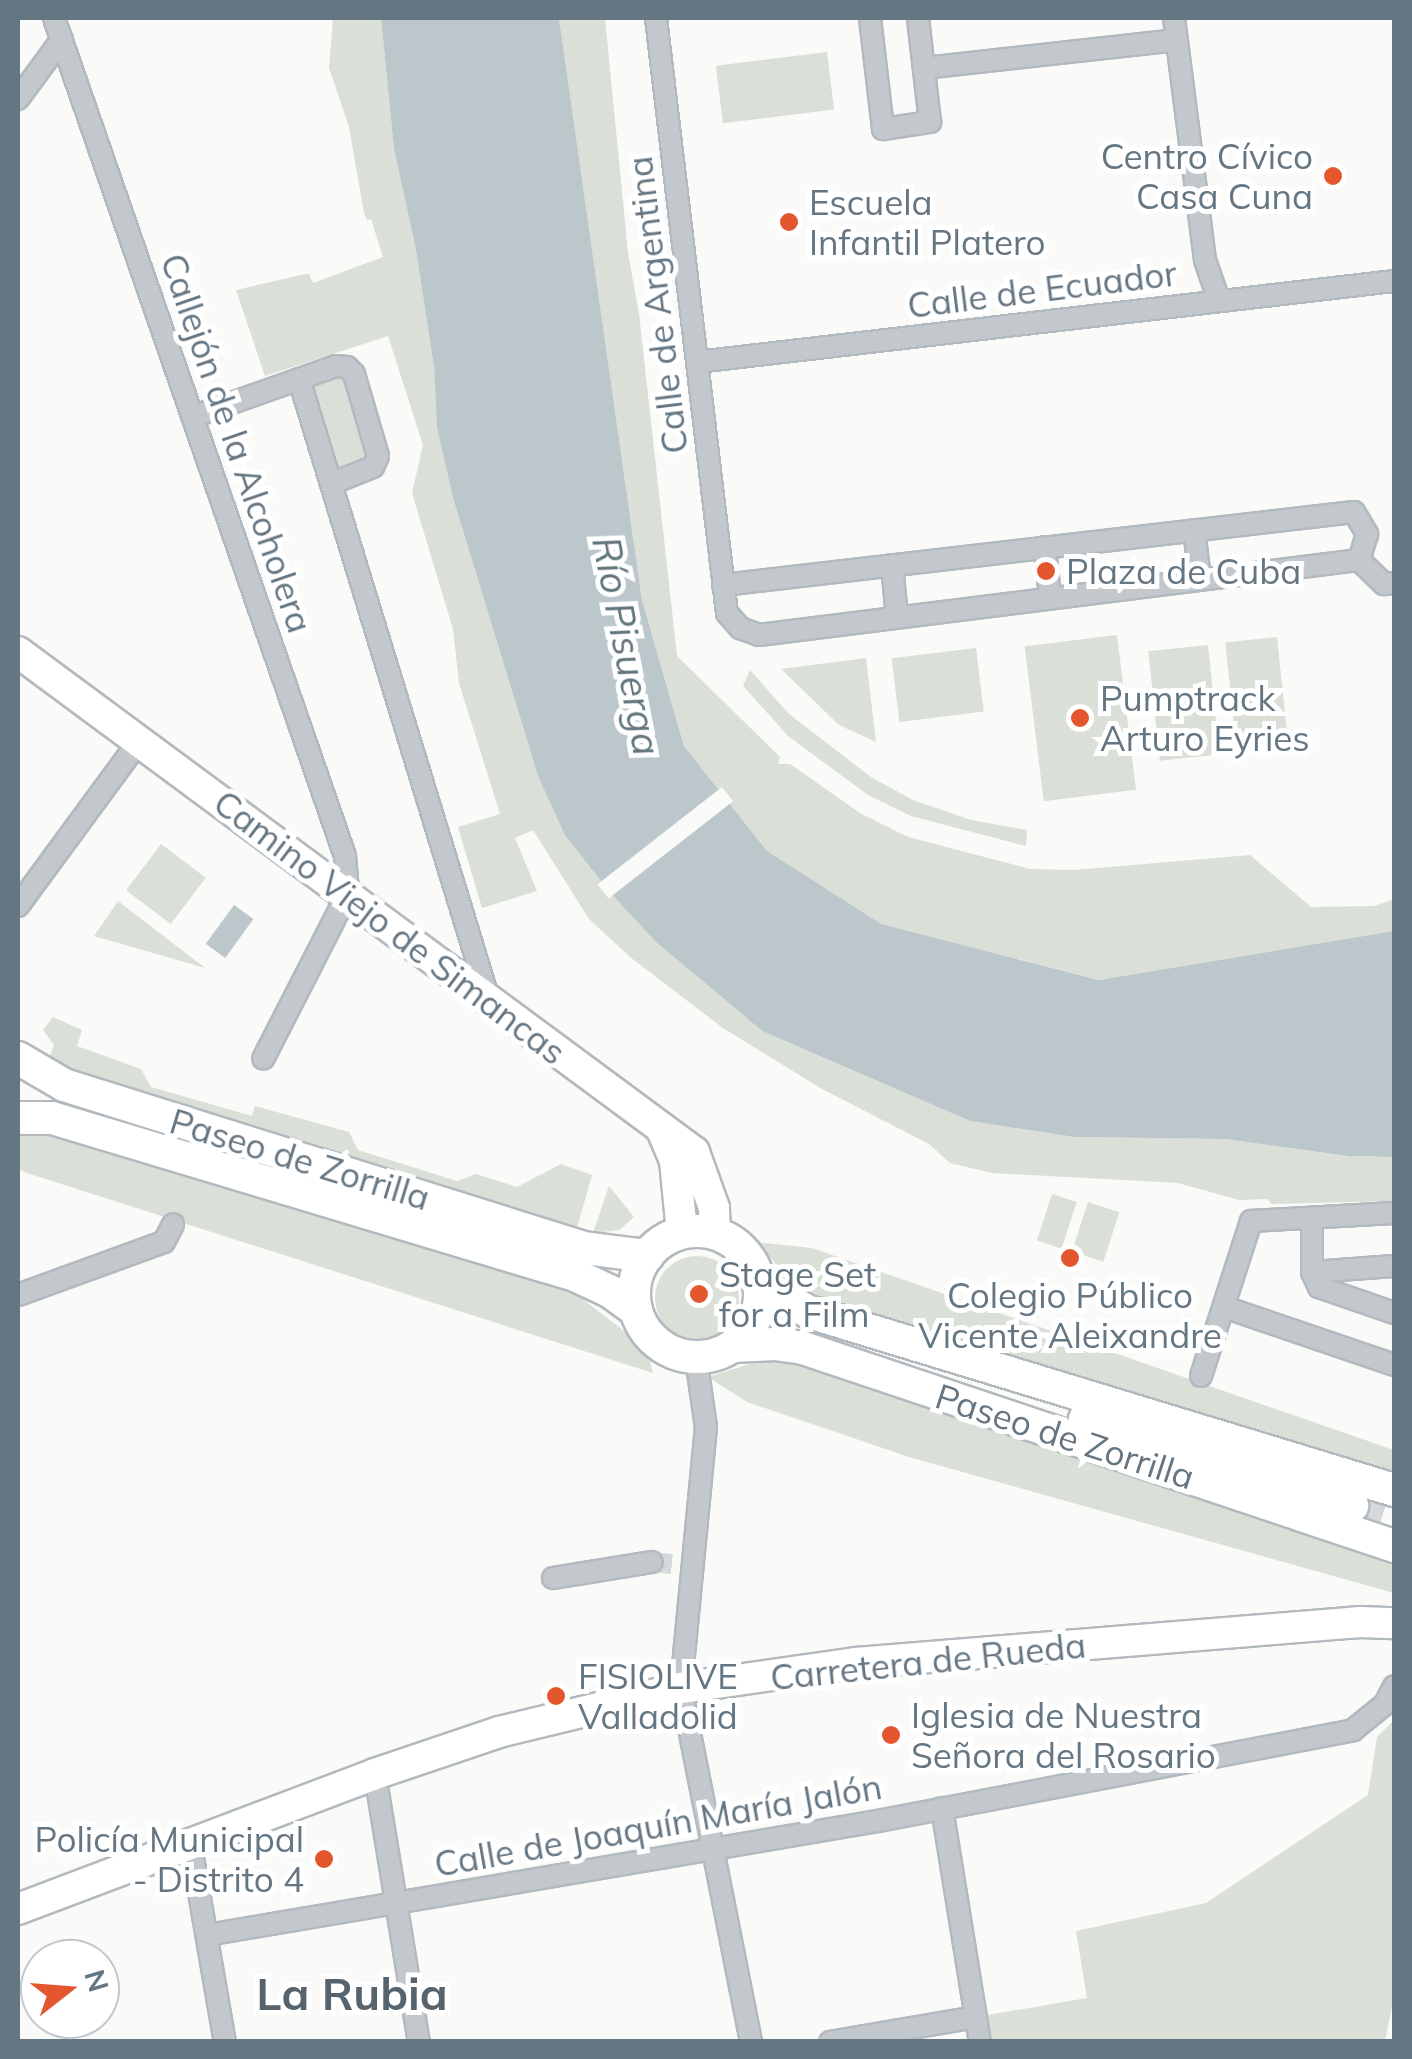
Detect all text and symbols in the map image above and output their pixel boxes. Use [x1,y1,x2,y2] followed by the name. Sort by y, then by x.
[1101,135,1313,217] place label: Centro Cívico Casa Cuna
[618,154,696,456] street label: Calle de Argentina
[1322,165,1344,187] marker: Centro Cívico Casa Cuna
[809,181,1045,263] place label: Escuela Infantil Platero
[778,211,800,233] marker: Escuela Infantil Platero
[152,248,322,638] street label: Callejón de la Alcoholera
[905,252,1179,326] street label: Calle de Ecuador
[582,533,670,759] water label: Río Pisuerga
[1066,550,1301,592] place label: Plaza de Cuba
[1035,560,1057,582] marker: Plaza de Cuba
[1100,677,1310,759] place label: Pumptrack Arturo Eyries
[1069,707,1091,729] marker: Pumptrack Arturo Eyries
[206,781,574,1073] street label: Camino Viejo de Simancas
[165,1100,435,1218] street label: Paseo de Zorrilla
[1059,1247,1081,1269] marker: Colegio Público Vicente Aleixandre
[719,1253,876,1335] place label: Stage Set for a Film
[918,1274,1222,1356] place label: Colegio Público Vicente Aleixandre
[688,1283,710,1305] marker: Stage Set for a Film
[930,1374,1200,1498] street label: Paseo de Zorrilla
[768,1624,1088,1698] street label: Carretera de Rueda
[578,1655,738,1737] place label: FISIOLIVE Valladolid
[543,1683,569,1709] marker: FISIOLIVE Valladolid
[911,1694,1216,1776] place label: Iglesia de Nuestra Señora del Rosario
[880,1724,902,1746] marker: Iglesia de Nuestra Señora del Rosario
[431,1765,885,1885] street label: Calle de Joaquín María Jalón
[35,1818,304,1900] place label: Policía Municipal - Distrito 4
[313,1848,335,1870] marker: Policía Municipal - Distrito 4
[20,1939,120,2039] north arrow
[77,1965,117,1996] text: N
[256,1967,448,2021] district label: La Rubia

